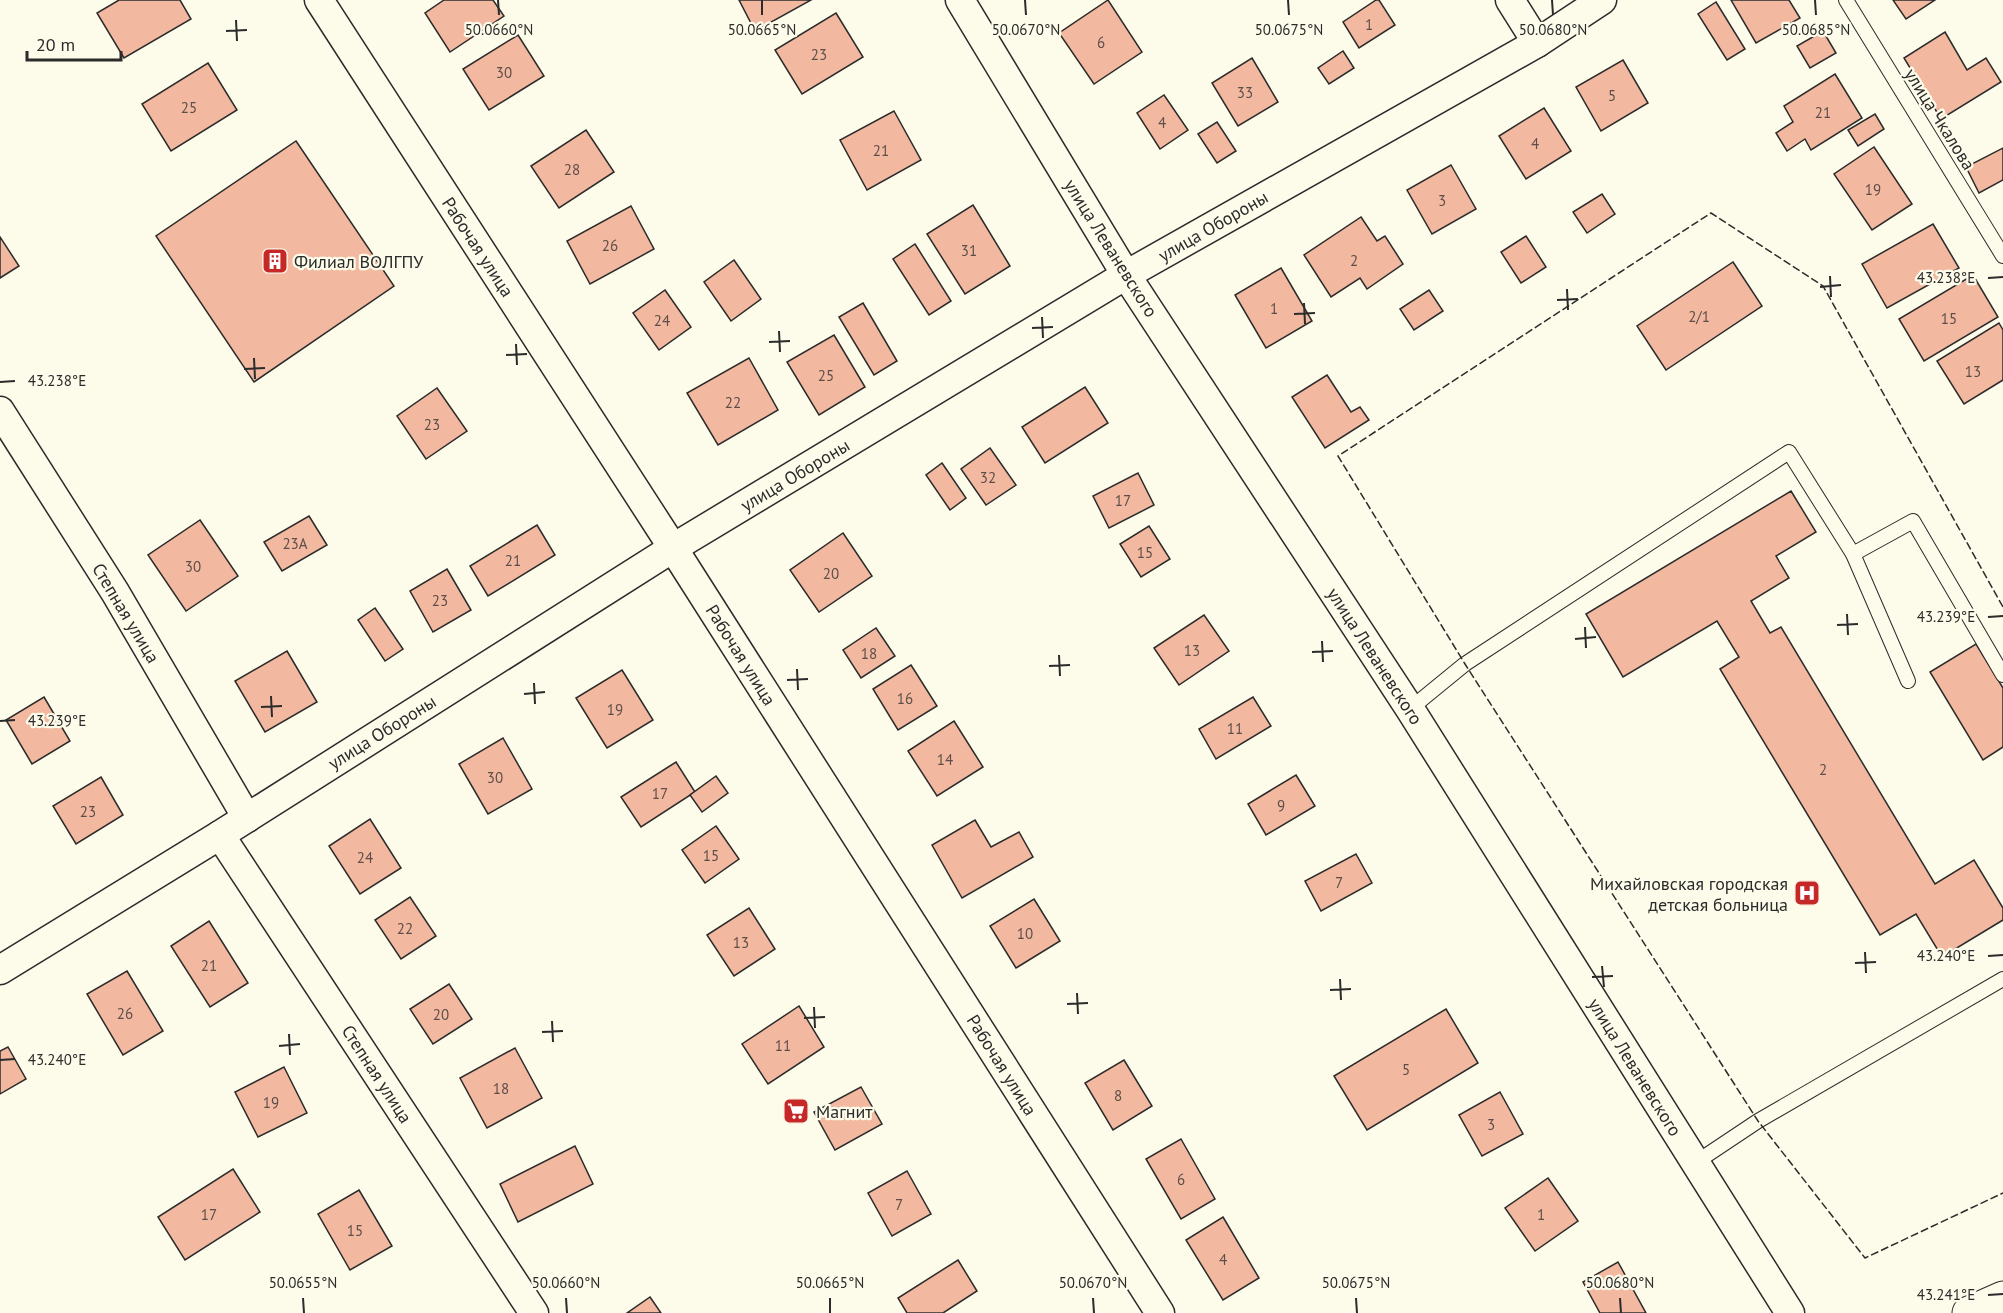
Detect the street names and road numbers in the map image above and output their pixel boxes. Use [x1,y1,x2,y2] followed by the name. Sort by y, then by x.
[1900,64,1980,174] street label: улица Чкалова
[1059,175,1163,321] street label: улица Леваневского
[1154,185,1272,267] street label: улица Обороны
[437,193,519,301] street label: Рабочая улица
[736,433,854,517] street label: улица Обороны
[87,559,165,667] street label: Степная улица
[1322,583,1428,729] street label: улица Леваневского
[701,600,781,710] street label: Рабочая улица
[324,690,440,774] street label: улица Обороны
[1583,994,1687,1140] street label: улица Леваневского
[962,1010,1042,1120] street label: Рабочая улица
[337,1021,417,1127] street label: Степная улица

